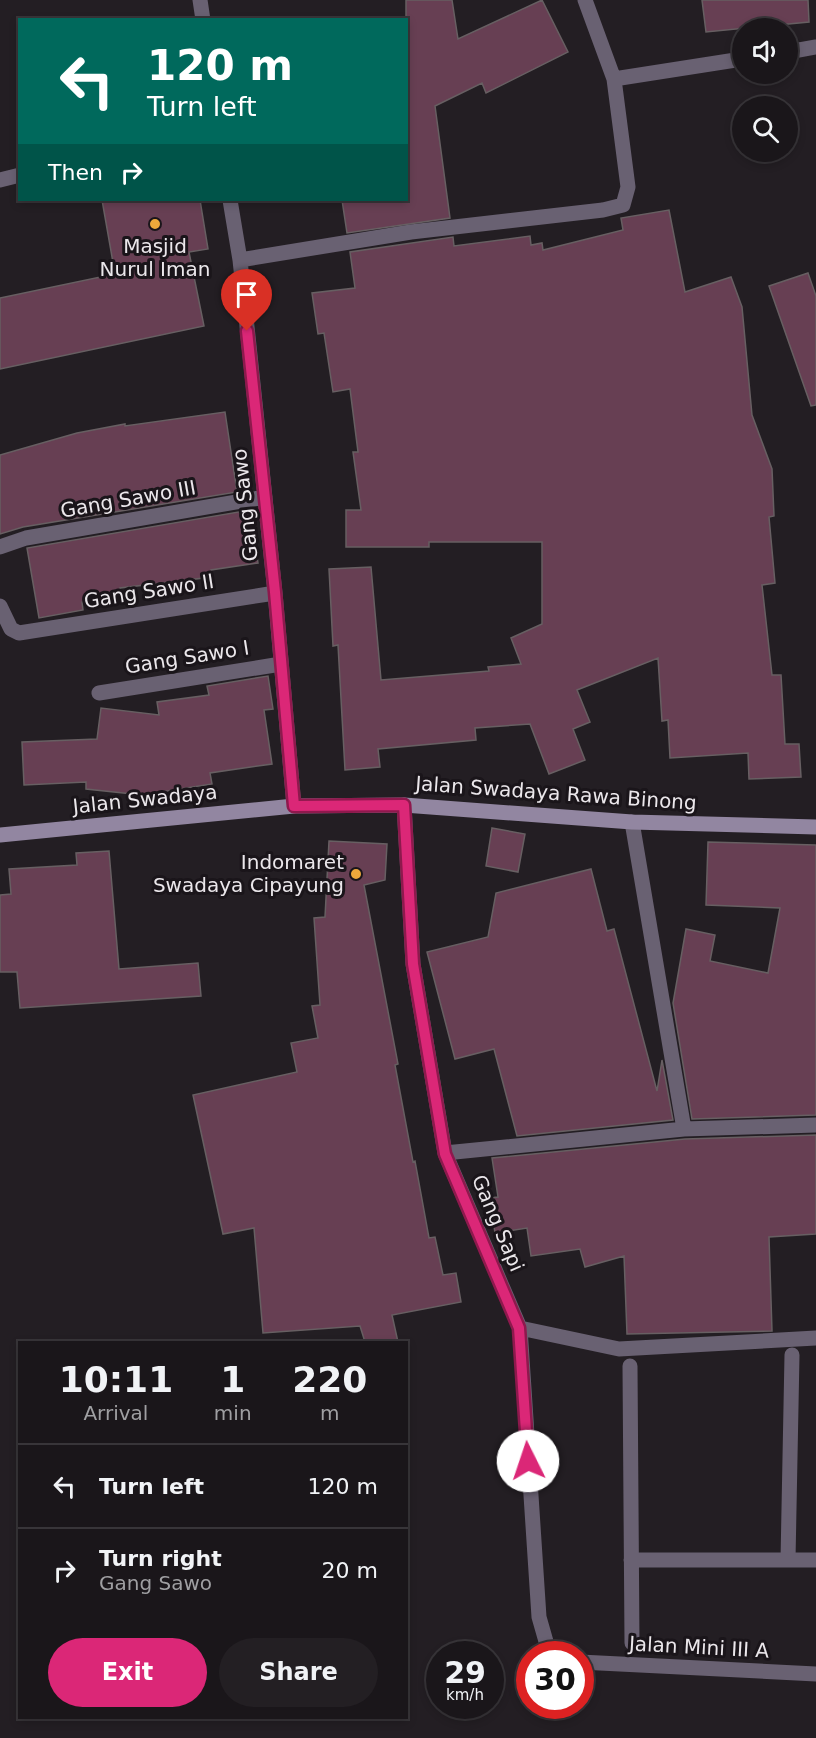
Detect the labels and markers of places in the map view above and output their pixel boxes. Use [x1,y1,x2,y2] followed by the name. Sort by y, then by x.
[148,217,162,231] marker: Masjid Nurul Iman
[100,234,210,281] place label: Masjid Nurul Iman
[221,269,272,331] pin
[153,850,344,897] place label: Indomaret Swadaya Cipayung
[349,867,363,881] marker: Indomaret Swadaya Cipayung

